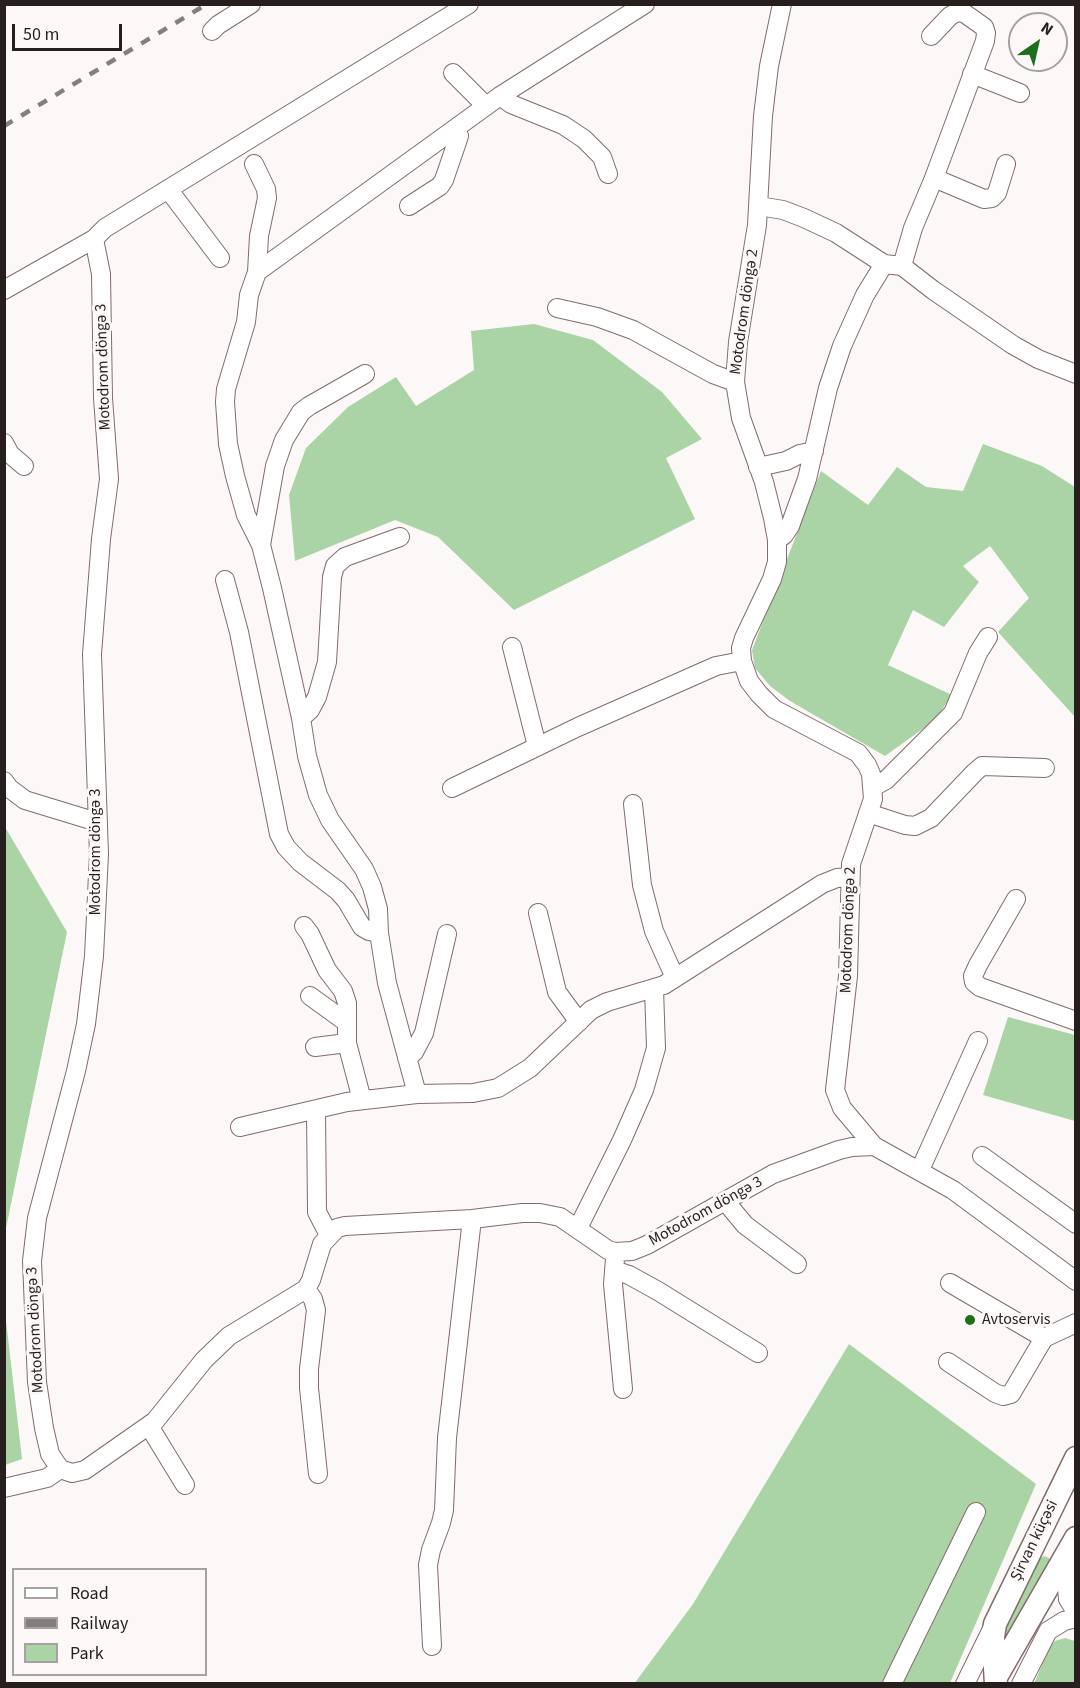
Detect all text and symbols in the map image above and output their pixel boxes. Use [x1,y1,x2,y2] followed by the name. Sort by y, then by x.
[15,12,124,50] scale bar
[1008,12,1068,72] north arrow
[1036,17,1058,41] text: N
[23,22,59,47] text: 50 m
[727,248,763,376] street label: Motodrom döngə 2
[92,303,116,431] street label: Motodrom döngə 3
[86,789,106,915] street label: Motodrom döngə 3
[837,866,861,994] street label: Motodrom döngə 2
[646,1173,766,1251] street label: Motodrom döngə 3
[23,1266,49,1394] street label: Motodrom döngə 3
[982,1310,1051,1330] place label: Avtoservis
[963,1313,977,1327] marker: Avtoservis
[1007,1497,1063,1585] street label: Şirvan küçəsi
[12,1568,207,1676] legend
[70,1581,109,1606] text: Road
[70,1611,129,1636] text: Railway
[70,1641,104,1666] text: Park

